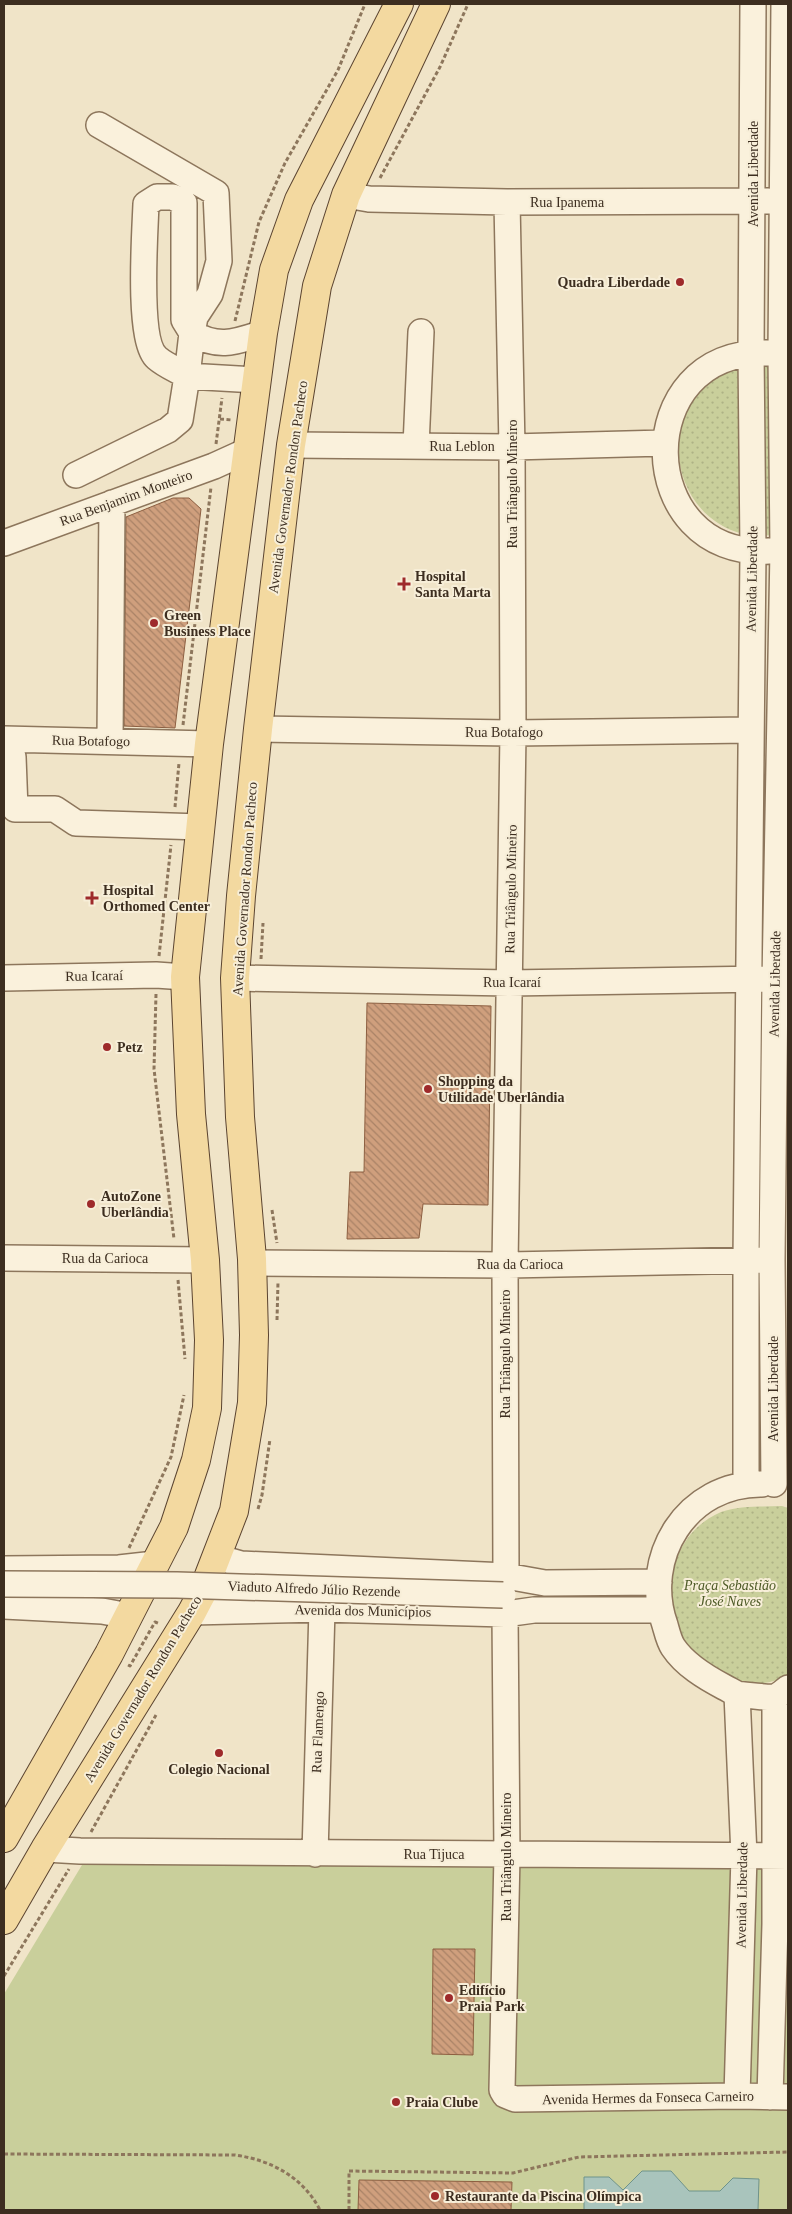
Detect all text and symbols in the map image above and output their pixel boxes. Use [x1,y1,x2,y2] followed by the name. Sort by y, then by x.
[746,121,761,227] street label: Avenida Liberdade
[530,195,605,210] street label: Rua Ipanema
[558,275,670,290] place label: Quadra Liberdade
[674,276,686,288] marker: Quadra Liberdade
[266,380,310,594] street label: Avenida Governador Rondon Pacheco
[505,419,520,549] street label: Rua Triângulo Mineiro
[429,439,495,454] street label: Rua Leblon
[58,467,194,529] street label: Rua Benjamim Monteiro
[744,526,760,632] street label: Avenida Liberdade
[415,569,491,600] place label: Hospital Santa Marta
[397,577,411,591] marker: Hospital Santa Marta
[164,608,251,639] place label: Green Business Place
[148,617,160,629] marker: Green Business Place
[465,725,543,740] street label: Rua Botafogo
[52,733,130,749] street label: Rua Botafogo
[230,781,260,997] street label: Avenida Governador Rondon Pacheco
[502,824,520,954] street label: Rua Triângulo Mineiro
[103,883,210,914] place label: Hospital Orthomed Center
[85,891,99,905] marker: Hospital Orthomed Center
[767,931,783,1037] street label: Avenida Liberdade
[65,968,123,984] street label: Rua Icaraí
[483,975,541,990] street label: Rua Icaraí
[117,1040,143,1055] place label: Petz
[101,1041,113,1053] marker: Petz
[438,1074,564,1105] place label: Shopping da Utilidade Uberlândia
[422,1083,434,1095] marker: Shopping da Utilidade Uberlândia
[101,1189,169,1220] place label: AutoZone Uberlândia
[85,1198,97,1210] marker: AutoZone Uberlândia
[62,1251,149,1266] street label: Rua da Carioca
[477,1257,564,1272] street label: Rua da Carioca
[498,1289,513,1419] street label: Rua Triângulo Mineiro
[766,1336,781,1442] street label: Avenida Liberdade
[227,1578,401,1600] street label: Viaduto Alfredo Júlio Rezende
[683,1578,776,1609] park label: Praça Sebastião José Naves
[81,1593,205,1785] street label: Avenida Governador Rondon Pacheco
[295,1602,431,1620] street label: Avenida dos Municípios
[309,1691,327,1773] street label: Rua Flamengo
[213,1747,225,1759] marker: Colegio Nacional
[168,1762,270,1777] place label: Colegio Nacional
[499,1792,514,1922] street label: Rua Triângulo Mineiro
[734,1842,750,1948] street label: Avenida Liberdade
[403,1847,465,1862] street label: Rua Tijuca
[459,1983,525,2014] place label: Edifício Praia Park
[443,1992,455,2004] marker: Edifício Praia Park
[542,2089,754,2107] street label: Avenida Hermes da Fonseca Carneiro
[406,2095,478,2110] place label: Praia Clube
[390,2096,402,2108] marker: Praia Clube
[445,2189,641,2204] place label: Restaurante da Piscina Olímpica
[429,2190,441,2202] marker: Restaurante da Piscina Olímpica

